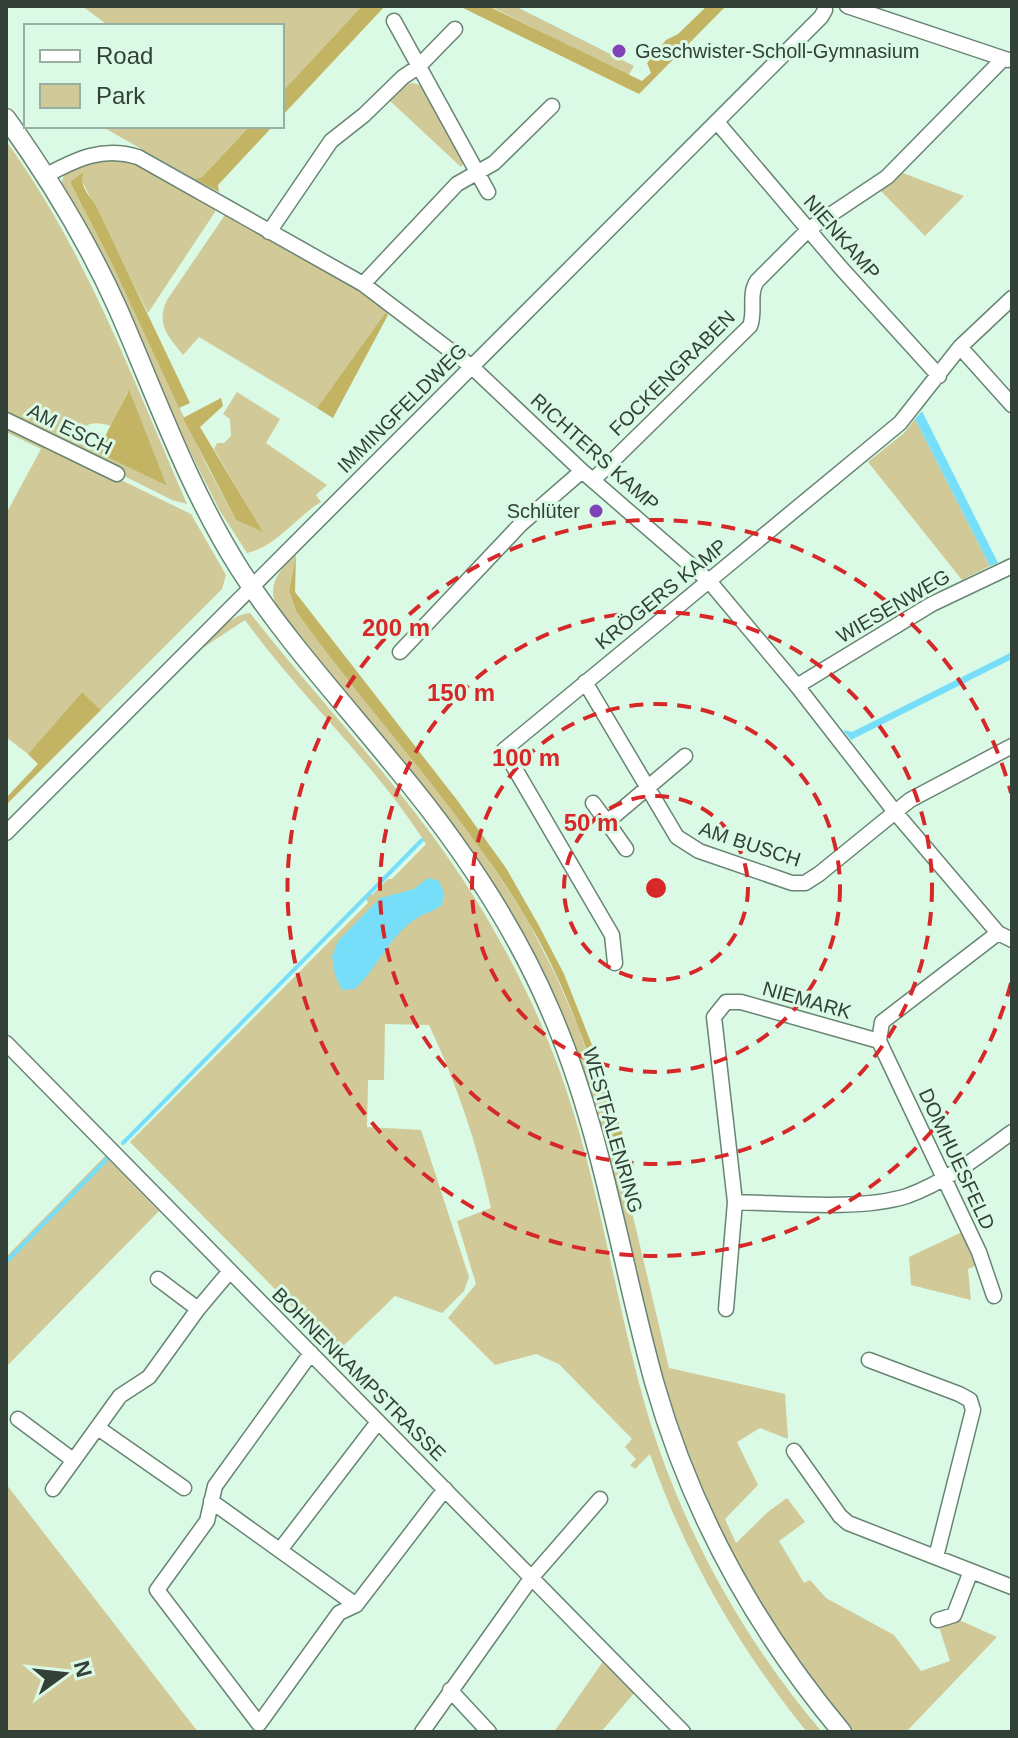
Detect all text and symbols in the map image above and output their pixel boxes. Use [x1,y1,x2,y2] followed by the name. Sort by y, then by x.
[24,24,284,128] legend
[635,40,920,62] place label: Geschwister-Scholl-Gymnasium
[96,42,153,69] text: Road
[610,42,628,60] marker: Geschwister-Scholl-Gymnasium
[96,82,146,109] text: Park
[799,190,885,284] street label: NIENKAMP
[605,306,739,440] street label: FOCKENGRABEN
[333,339,471,477] street label: IMMINGFELDWEG
[527,389,663,515] street label: RICHTERS KAMP
[24,399,116,459] street label: AM ESCH
[507,500,580,522] place label: Schlüter
[587,502,605,520] marker: Schlüter
[591,534,731,654] street label: KRÖGERS KAMP
[833,565,953,647] street label: WIESENWEG
[362,614,430,641] text: 200 m
[427,679,495,706] text: 150 m
[492,744,560,771] text: 100 m
[564,809,618,836] text: 50 m
[696,817,804,871] street label: AM BUSCH
[642,874,670,902] centre of rings
[760,977,854,1023] street label: NIEMARK
[579,1045,647,1215] street label: WESTFALENRING
[915,1085,999,1233] street label: DOMHUESFELD
[268,1283,450,1465] street label: BOHNENKAMPSTRASSE
[24,1634,104,1714] north arrow
[69,1658,97,1680] text: N

